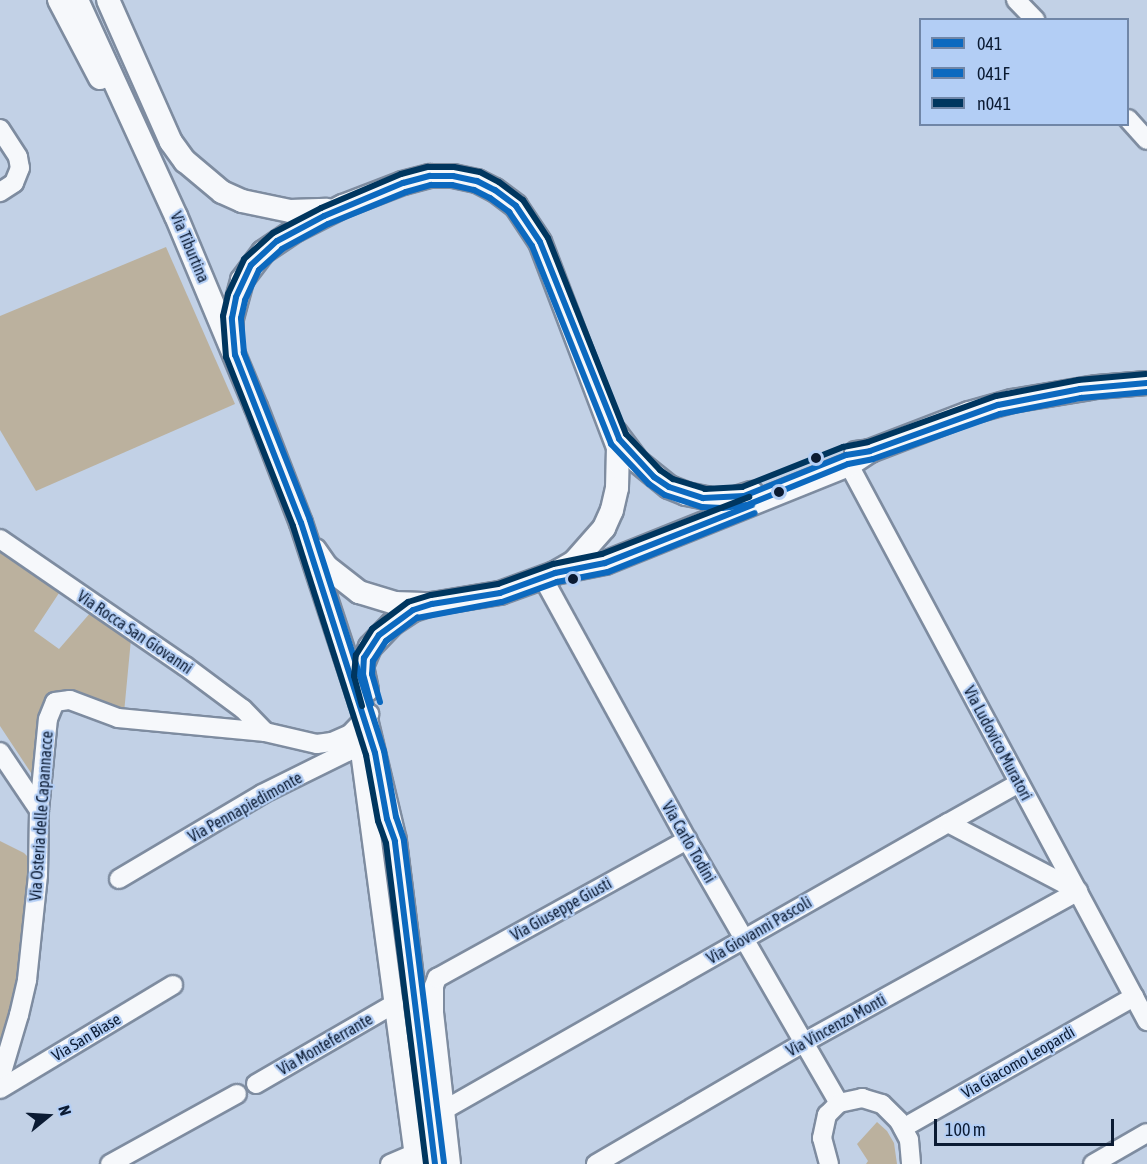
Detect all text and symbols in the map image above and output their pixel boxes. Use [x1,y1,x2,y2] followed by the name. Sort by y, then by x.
[919,18,1129,126] legend
[977,33,1002,54] text: 041
[977,63,1010,84] text: 041F
[977,93,1011,114] text: n041
[167,209,213,285] street label: Via Tiburtina
[810,452,822,464] unlabelled marker
[773,486,785,498] unlabelled marker
[567,573,579,585] unlabelled marker
[74,586,196,678] street label: Via Rocca San Giovanni
[960,683,1036,803] street label: Via Ludovico Muratori
[25,730,57,902] street label: Via Osteria delle Capannacce
[185,768,305,846] street label: Via Pennapiedimonte
[658,798,720,886] street label: Via Carlo Todini
[507,873,615,945] street label: Via Giuseppe Giusti
[703,892,815,968] street label: Via Giovanni Pascoli
[783,990,889,1060] street label: Via Vincenzo Monti
[48,1009,124,1065] street label: Via San Biase
[274,1009,376,1079] street label: Via Monteferrante
[958,1022,1078,1102] street label: Via Giacomo Leopardi
[18,1086,78,1146] north arrow
[55,1103,75,1118] text: N
[937,1107,1117,1145] scale bar
[945,1119,986,1140] text: 100 m

